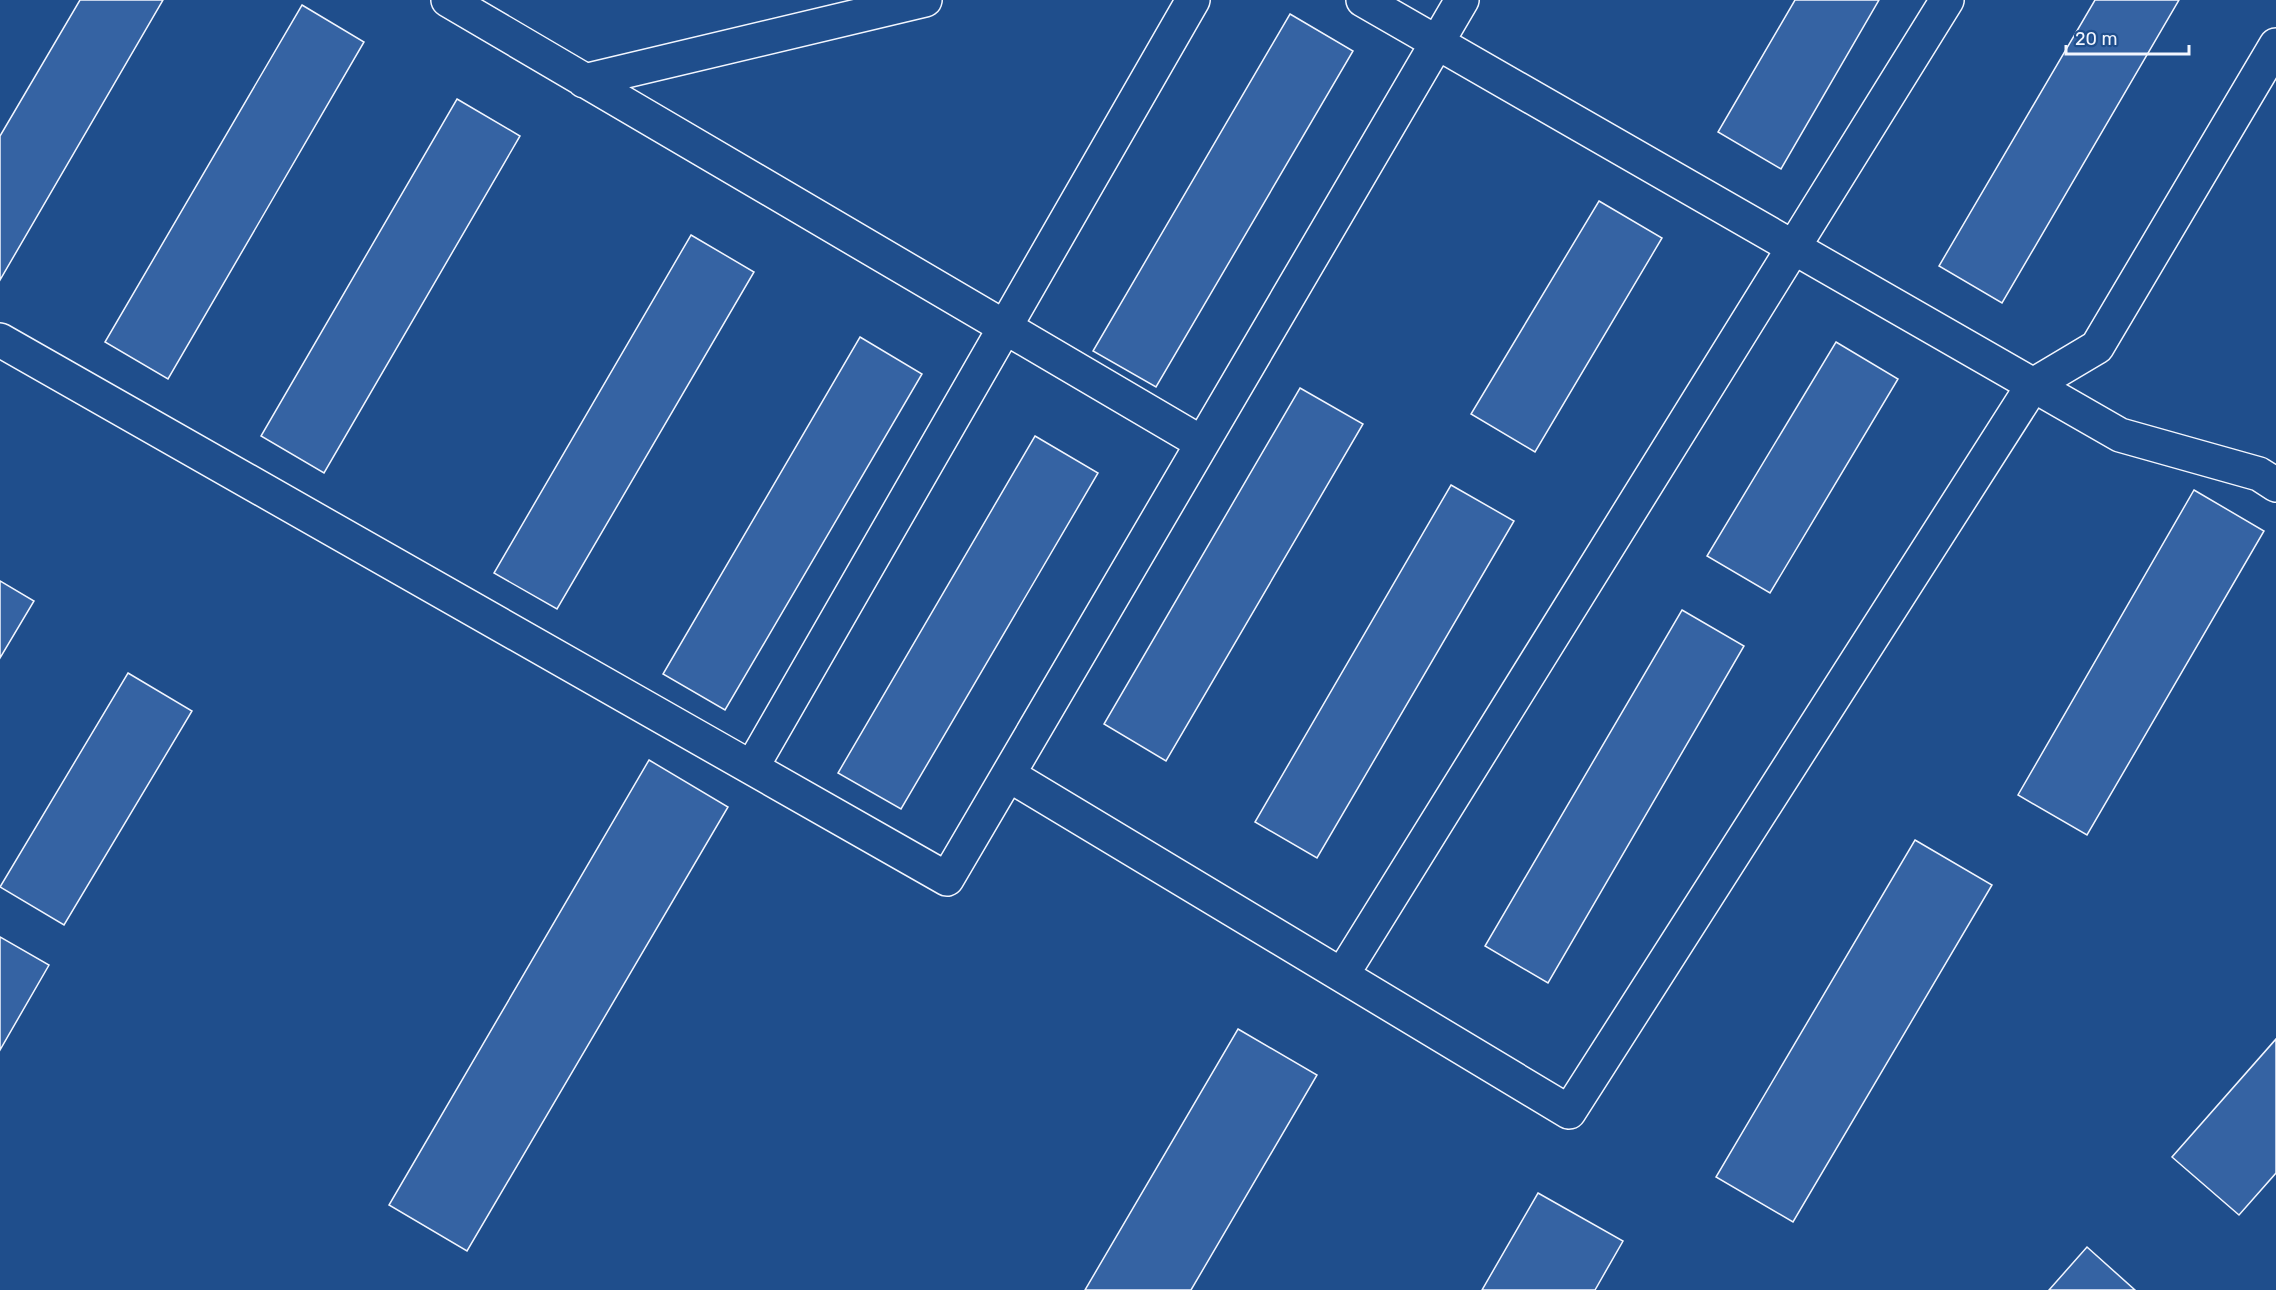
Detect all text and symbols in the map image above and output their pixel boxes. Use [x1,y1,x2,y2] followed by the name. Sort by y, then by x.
[2066,18,2189,56] scale bar
[2075,28,2117,50] text: 20 m

